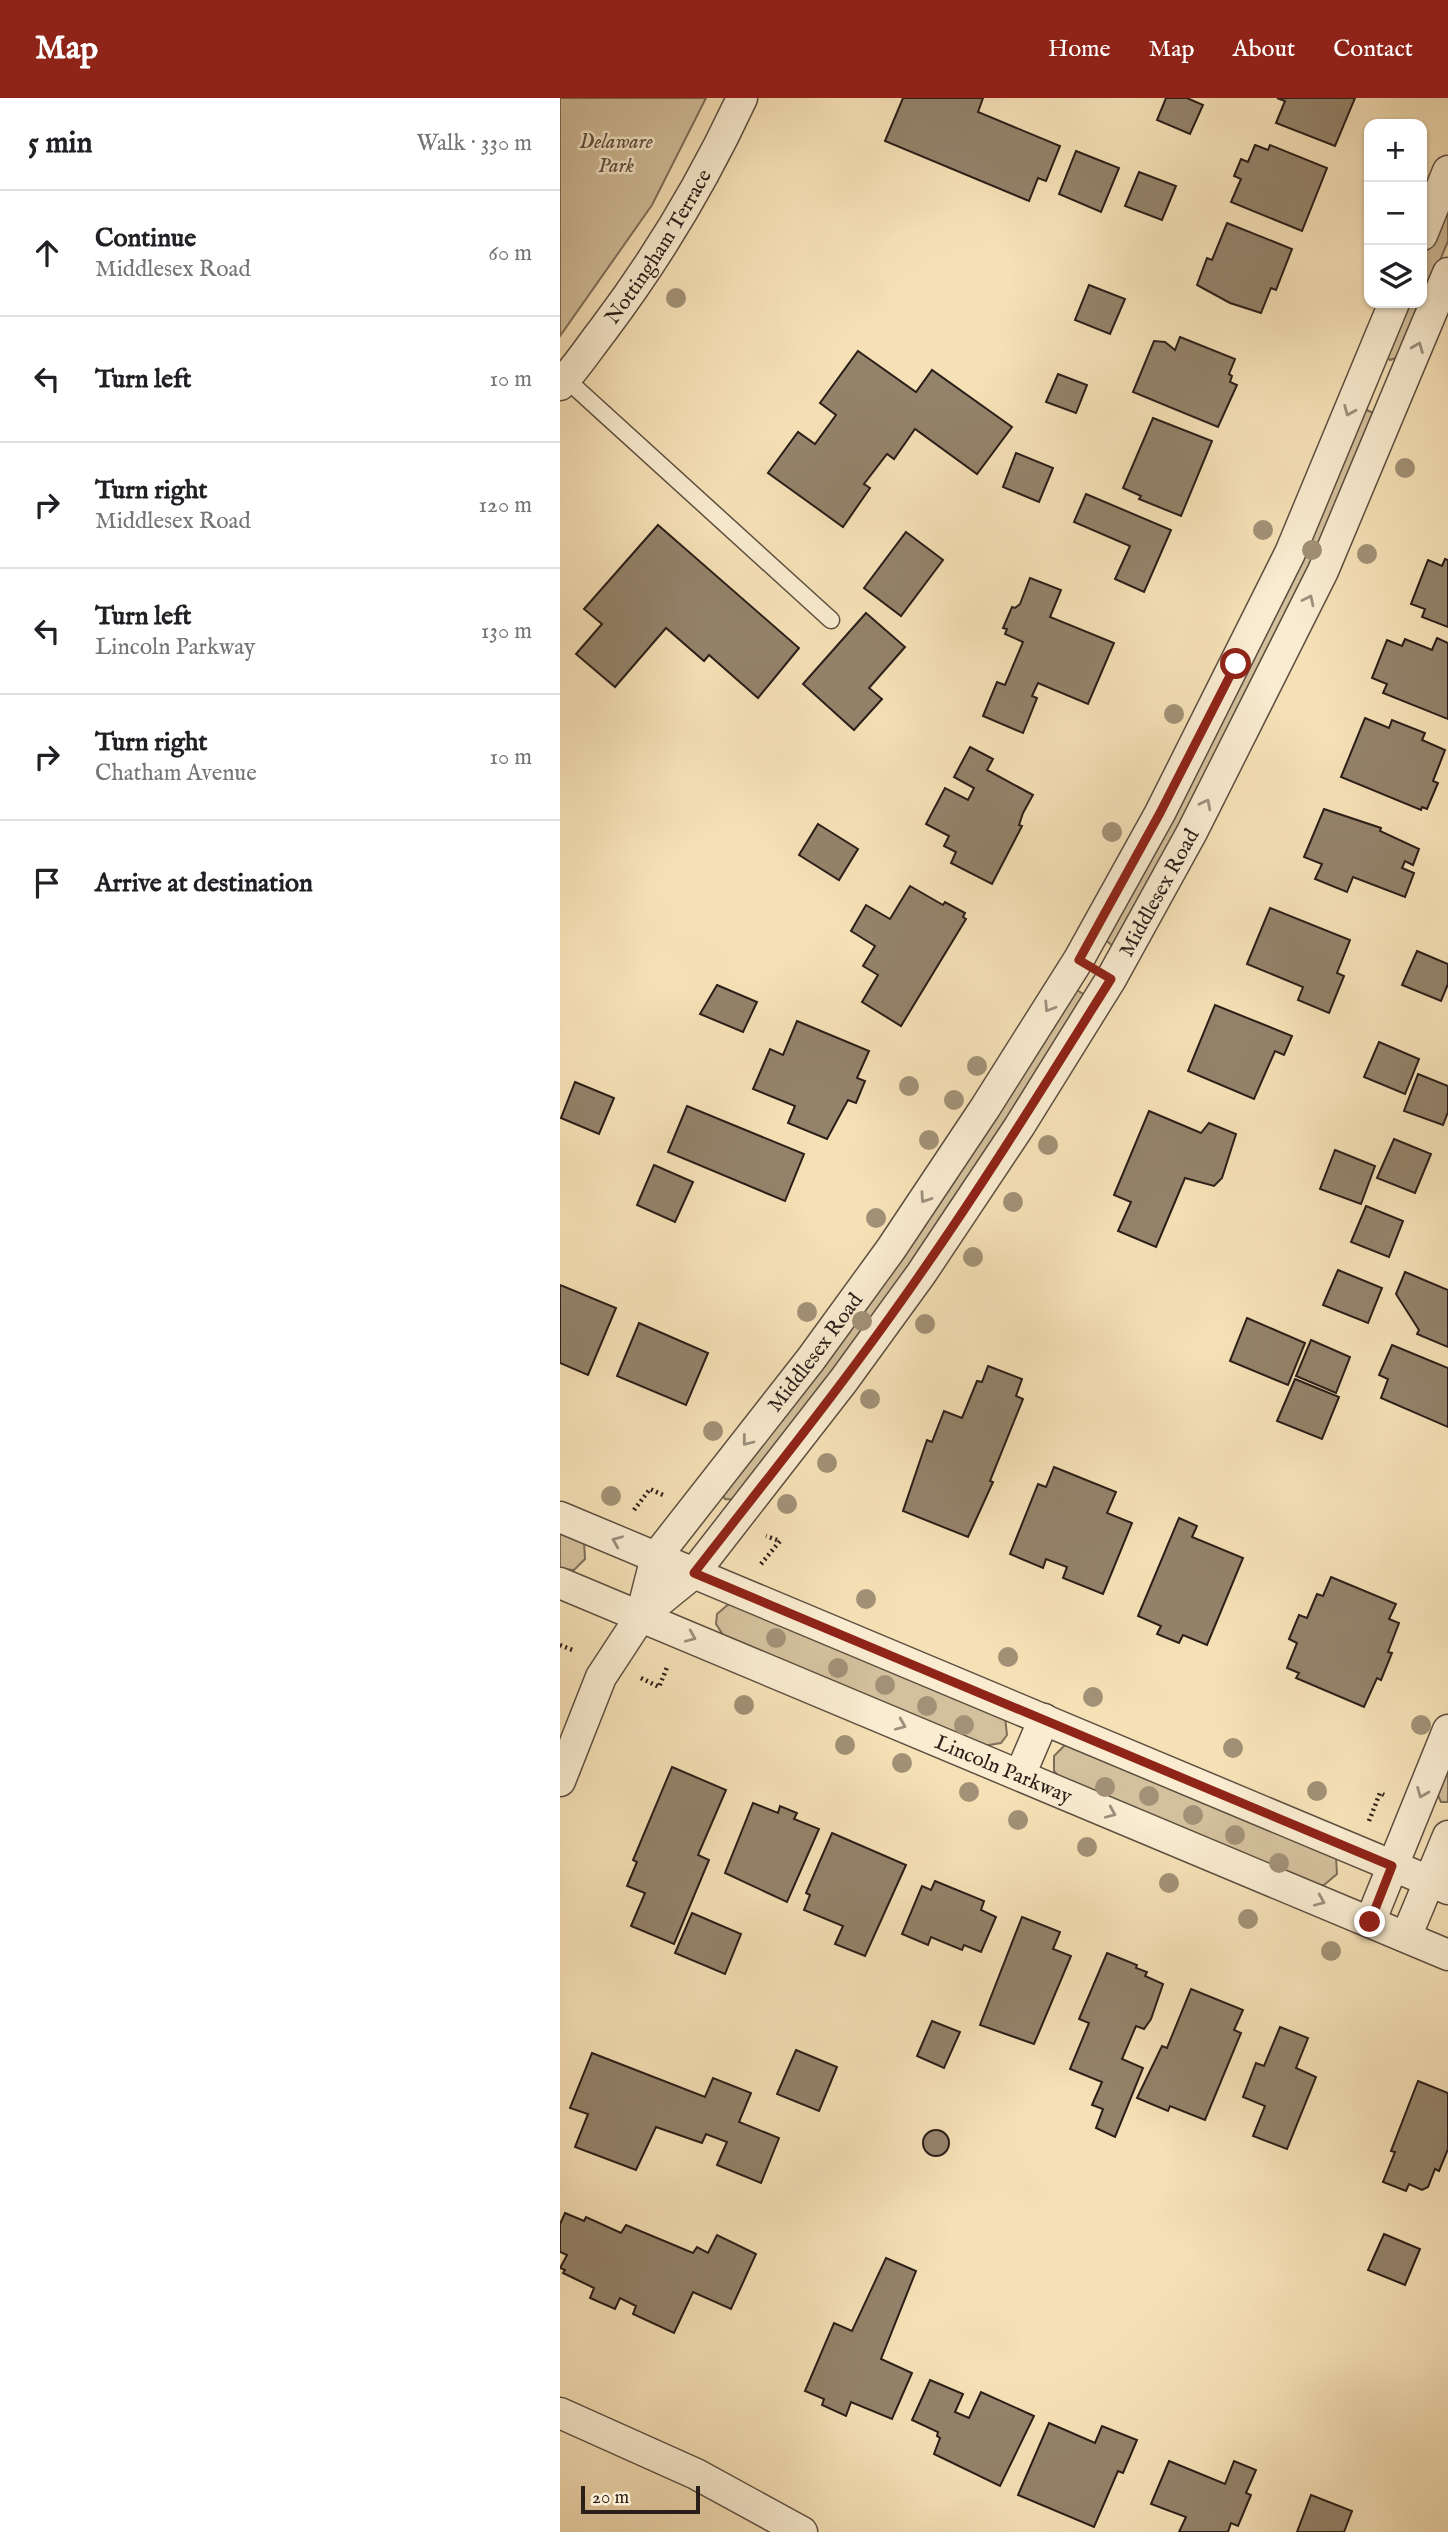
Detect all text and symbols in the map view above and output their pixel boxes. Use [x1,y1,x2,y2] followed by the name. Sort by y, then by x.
[35,28,98,70] text: Map
[1048,34,1111,65] text: Home
[1149,34,1195,65] text: Map
[1233,34,1295,65] text: About
[1333,34,1413,65] text: Contact
[1364,119,1427,308] map controls
[1364,119,1427,182] button: +
[28,125,93,163] text: 5 min
[417,129,532,158] text: Walk · 330 m
[579,129,653,180] park label: Delaware Park
[600,165,719,330] street label: Nottingham Terrace
[1364,182,1427,245] button: −
[95,222,196,255] text: Continue
[28,234,66,272] icon: ahead
[488,239,532,268] text: 60 m
[1364,245,1427,308] button: layers
[95,255,251,284] text: Middlesex Road
[1409,341,1423,353] one-way arrow
[28,360,66,398] icon: left
[95,363,192,396] text: Turn left
[489,365,532,394] text: 10 m
[1343,404,1357,416] one-way arrow
[95,474,208,507] text: Turn right
[28,486,66,524] icon: right
[479,491,532,520] text: 120 m
[95,507,251,536] text: Middlesex Road
[1300,595,1314,607] one-way arrow
[95,600,192,633] text: Turn left
[28,612,66,650] icon: left
[481,617,532,646] text: 130 m
[95,633,255,662] text: Lincoln Parkway
[1220,648,1251,679] route start
[95,726,208,759] text: Turn right
[28,738,66,776] icon: right
[489,743,532,772] text: 10 m
[95,759,257,788] text: Chatham Avenue
[1198,799,1212,811] one-way arrow
[1114,824,1206,962] street label: Middlesex Road
[28,864,66,902] icon: arrive
[95,867,313,900] text: Arrive at destination
[1044,1000,1057,1013] one-way arrow
[921,1190,933,1203] one-way arrow
[762,1288,870,1418] street label: Middlesex Road
[743,1433,756,1446] one-way arrow
[611,1535,623,1549] one-way arrow
[684,1629,696,1643] one-way arrow
[894,1717,906,1731] one-way arrow
[930,1730,1076,1811] street label: Lincoln Parkway
[1416,1786,1430,1799] one-way arrow
[1104,1805,1116,1819] one-way arrow
[1313,1893,1326,1907] one-way arrow
[1354,1906,1385,1937] route end
[581,2483,700,2515] scale bar
[592,2486,629,2510] text: 20 m

